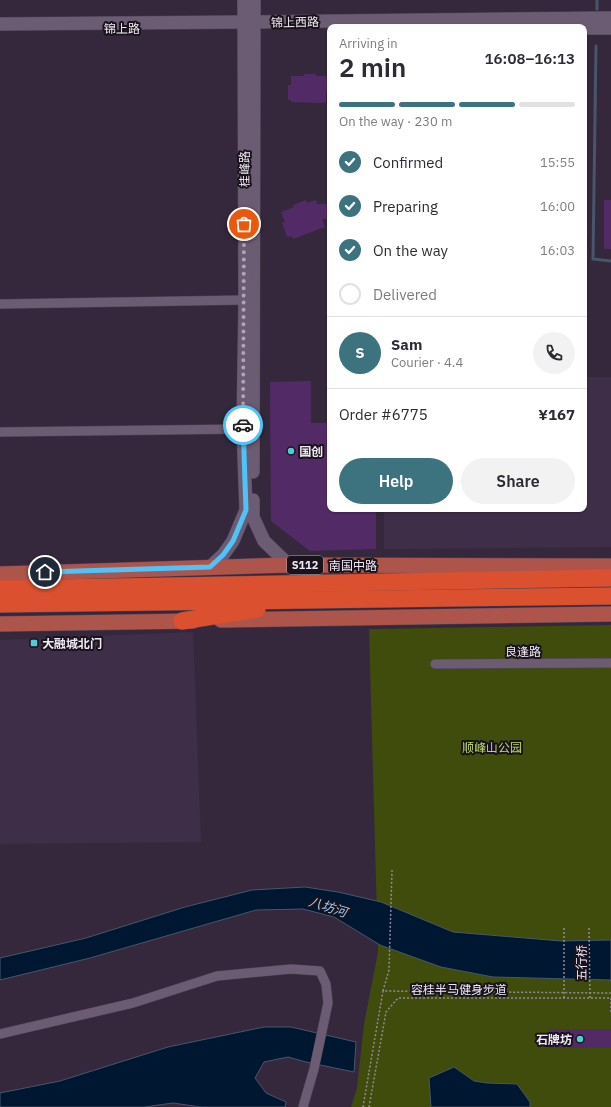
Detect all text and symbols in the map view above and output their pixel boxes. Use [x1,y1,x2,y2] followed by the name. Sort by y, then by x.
[271,14,319,30] street label: 锦上西路
[104,21,140,36] street label: 锦上路
[339,35,398,52] text: Arriving in
[485,49,575,68] text: 16:08–16:13
[339,50,406,84] text: 2 min
[339,113,452,130] text: On the way · 230 m
[237,151,252,187] street label: 桂峰路
[339,151,361,173] icon: check
[373,153,443,172] text: Confirmed
[540,154,575,171] text: 15:55
[339,195,361,217] icon: check
[373,197,438,216] text: Preparing
[540,198,575,215] text: 16:00
[227,207,261,241] pin
[233,213,255,235] icon: bag
[339,239,361,261] icon: check
[373,241,448,260] text: On the way
[540,242,575,259] text: 16:03
[373,285,437,304] text: Delivered
[533,332,575,374] button: phone
[391,335,422,354] text: Sam
[355,343,365,362] text: S
[391,354,463,371] text: Courier · 4.4
[223,405,263,445] courier
[339,405,428,424] text: Order #6775
[538,405,575,424] text: ¥167
[232,414,254,436] icon: car
[299,444,323,459] place label: 国创
[286,446,296,456] marker: 国创
[339,458,453,504] button: Help
[461,458,575,504] button: Share
[28,555,62,589] pin
[287,556,323,574] road number: S112
[329,558,377,573] street label: 南国中路
[34,561,56,583] icon: home
[42,636,102,651] place label: 大融城北门
[29,638,39,648] marker: 大融城北门
[505,644,541,659] street label: 良逢路
[462,740,522,755] park label: 顺峰山公园
[307,893,352,922] water label: 八坊河
[574,945,589,981] street label: 五行桥
[411,982,507,997] street label: 容桂半马健身步道
[536,1032,572,1047] place label: 石牌坊
[575,1034,585,1044] marker: 石牌坊

